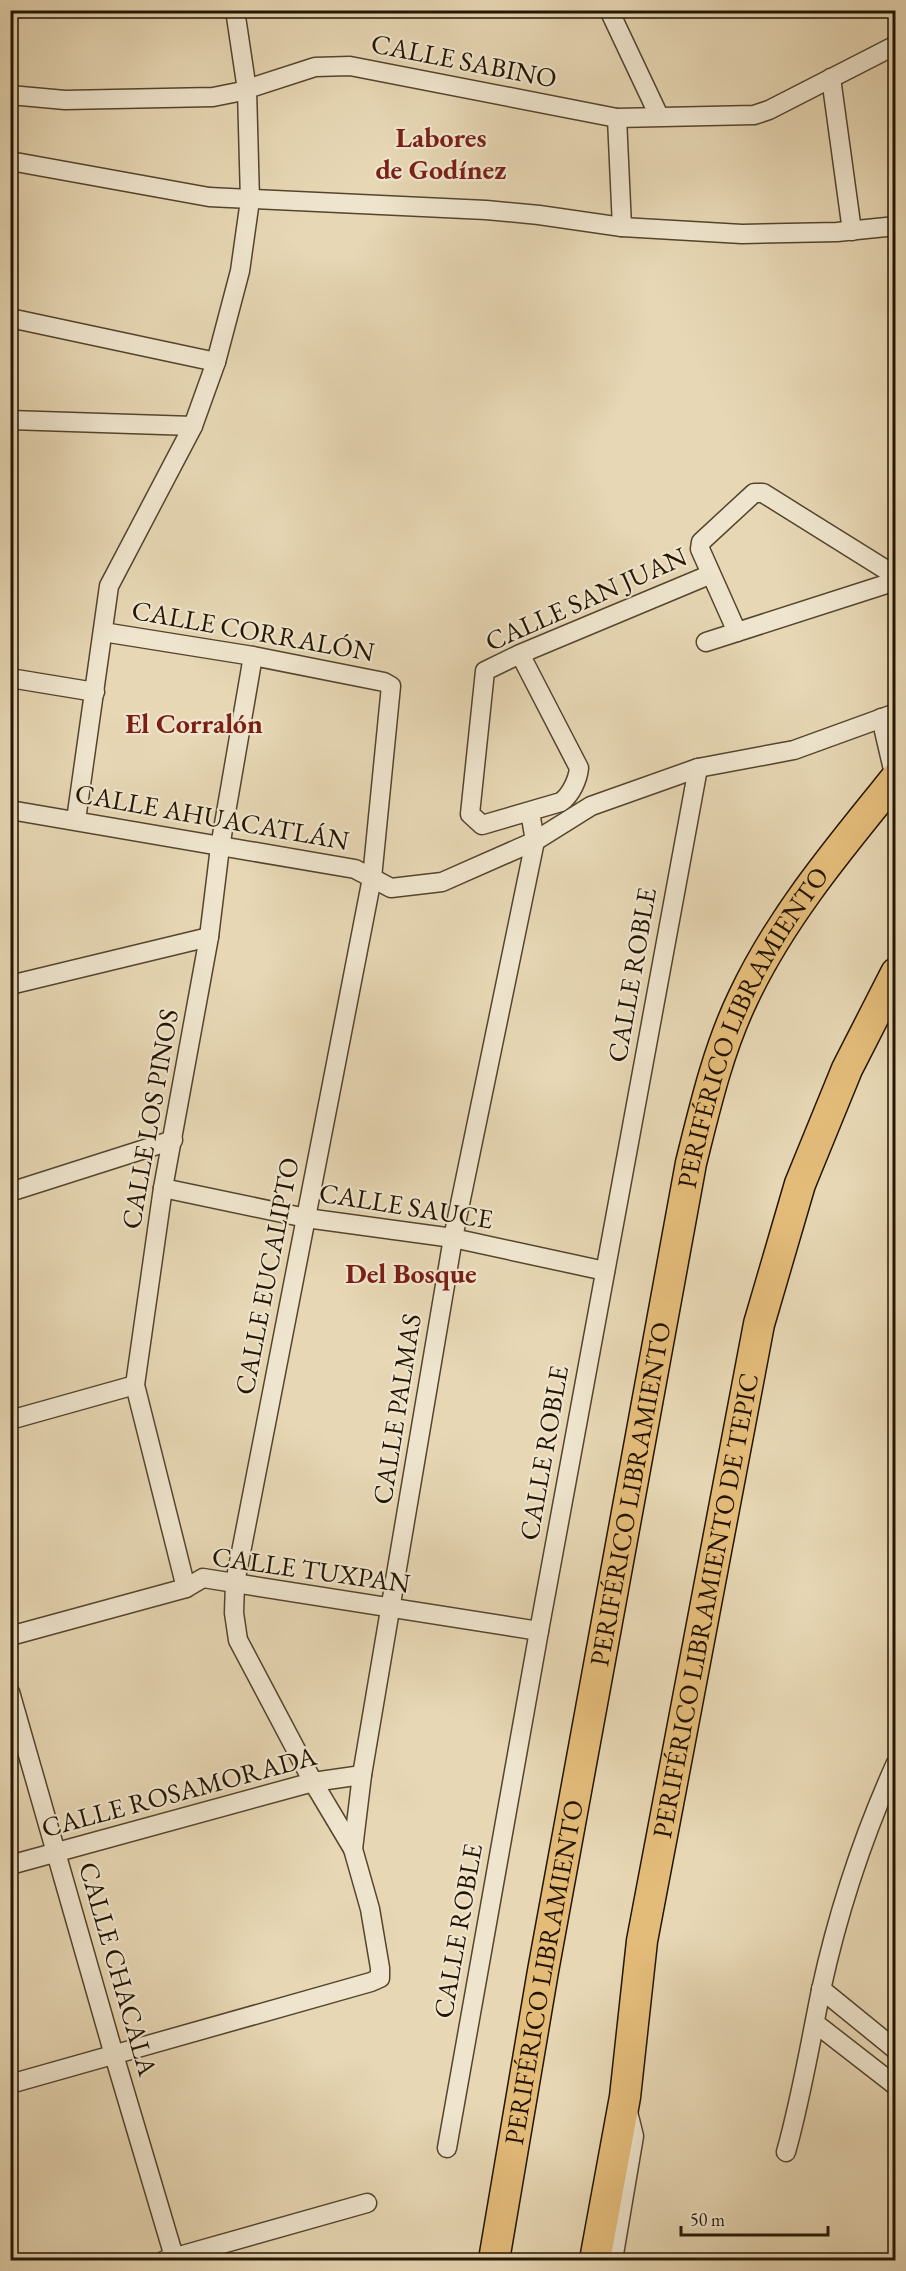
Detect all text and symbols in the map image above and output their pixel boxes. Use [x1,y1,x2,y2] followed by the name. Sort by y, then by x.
[368,25,560,96] street label: CALLE SABINO
[375,119,507,187] district label: Labores de Godínez
[479,538,693,659] street label: CALLE SAN JUAN
[129,592,378,669] street label: CALLE CORRALÓN
[125,705,263,741] district label: El Corralón
[72,775,352,858] street label: CALLE AHUACATLÁN
[669,859,836,1191] street label: PERIFÉRICO LIBRAMIENTO
[599,885,664,1065] street label: CALLE ROBLE
[113,1006,186,1232] street label: CALLE LOS PINOS
[226,1154,307,1398] street label: CALLE EUCALIPTO
[317,1174,496,1237] street label: CALLE SAUCE
[345,1255,477,1291] district label: Del Bosque
[364,1311,429,1507] street label: CALLE PALMAS
[581,1319,679,1669] street label: PERIFÉRICO LIBRAMIENTO
[511,1363,576,1543] street label: CALLE ROBLE
[644,1370,766,1841] street label: PERIFÉRICO LIBRAMIENTO DE TEPIC
[210,1538,413,1601] street label: CALLE TUXPAN
[38,1738,321,1845] street label: CALLE ROSAMORADA
[496,1797,591,2147] street label: PERIFÉRICO LIBRAMIENTO
[425,1841,490,2021] street label: CALLE ROBLE
[71,1858,166,2080] street label: CALLE CHACALA
[681,2199,828,2237] scale bar
[690,2208,725,2231] text: 50 m

